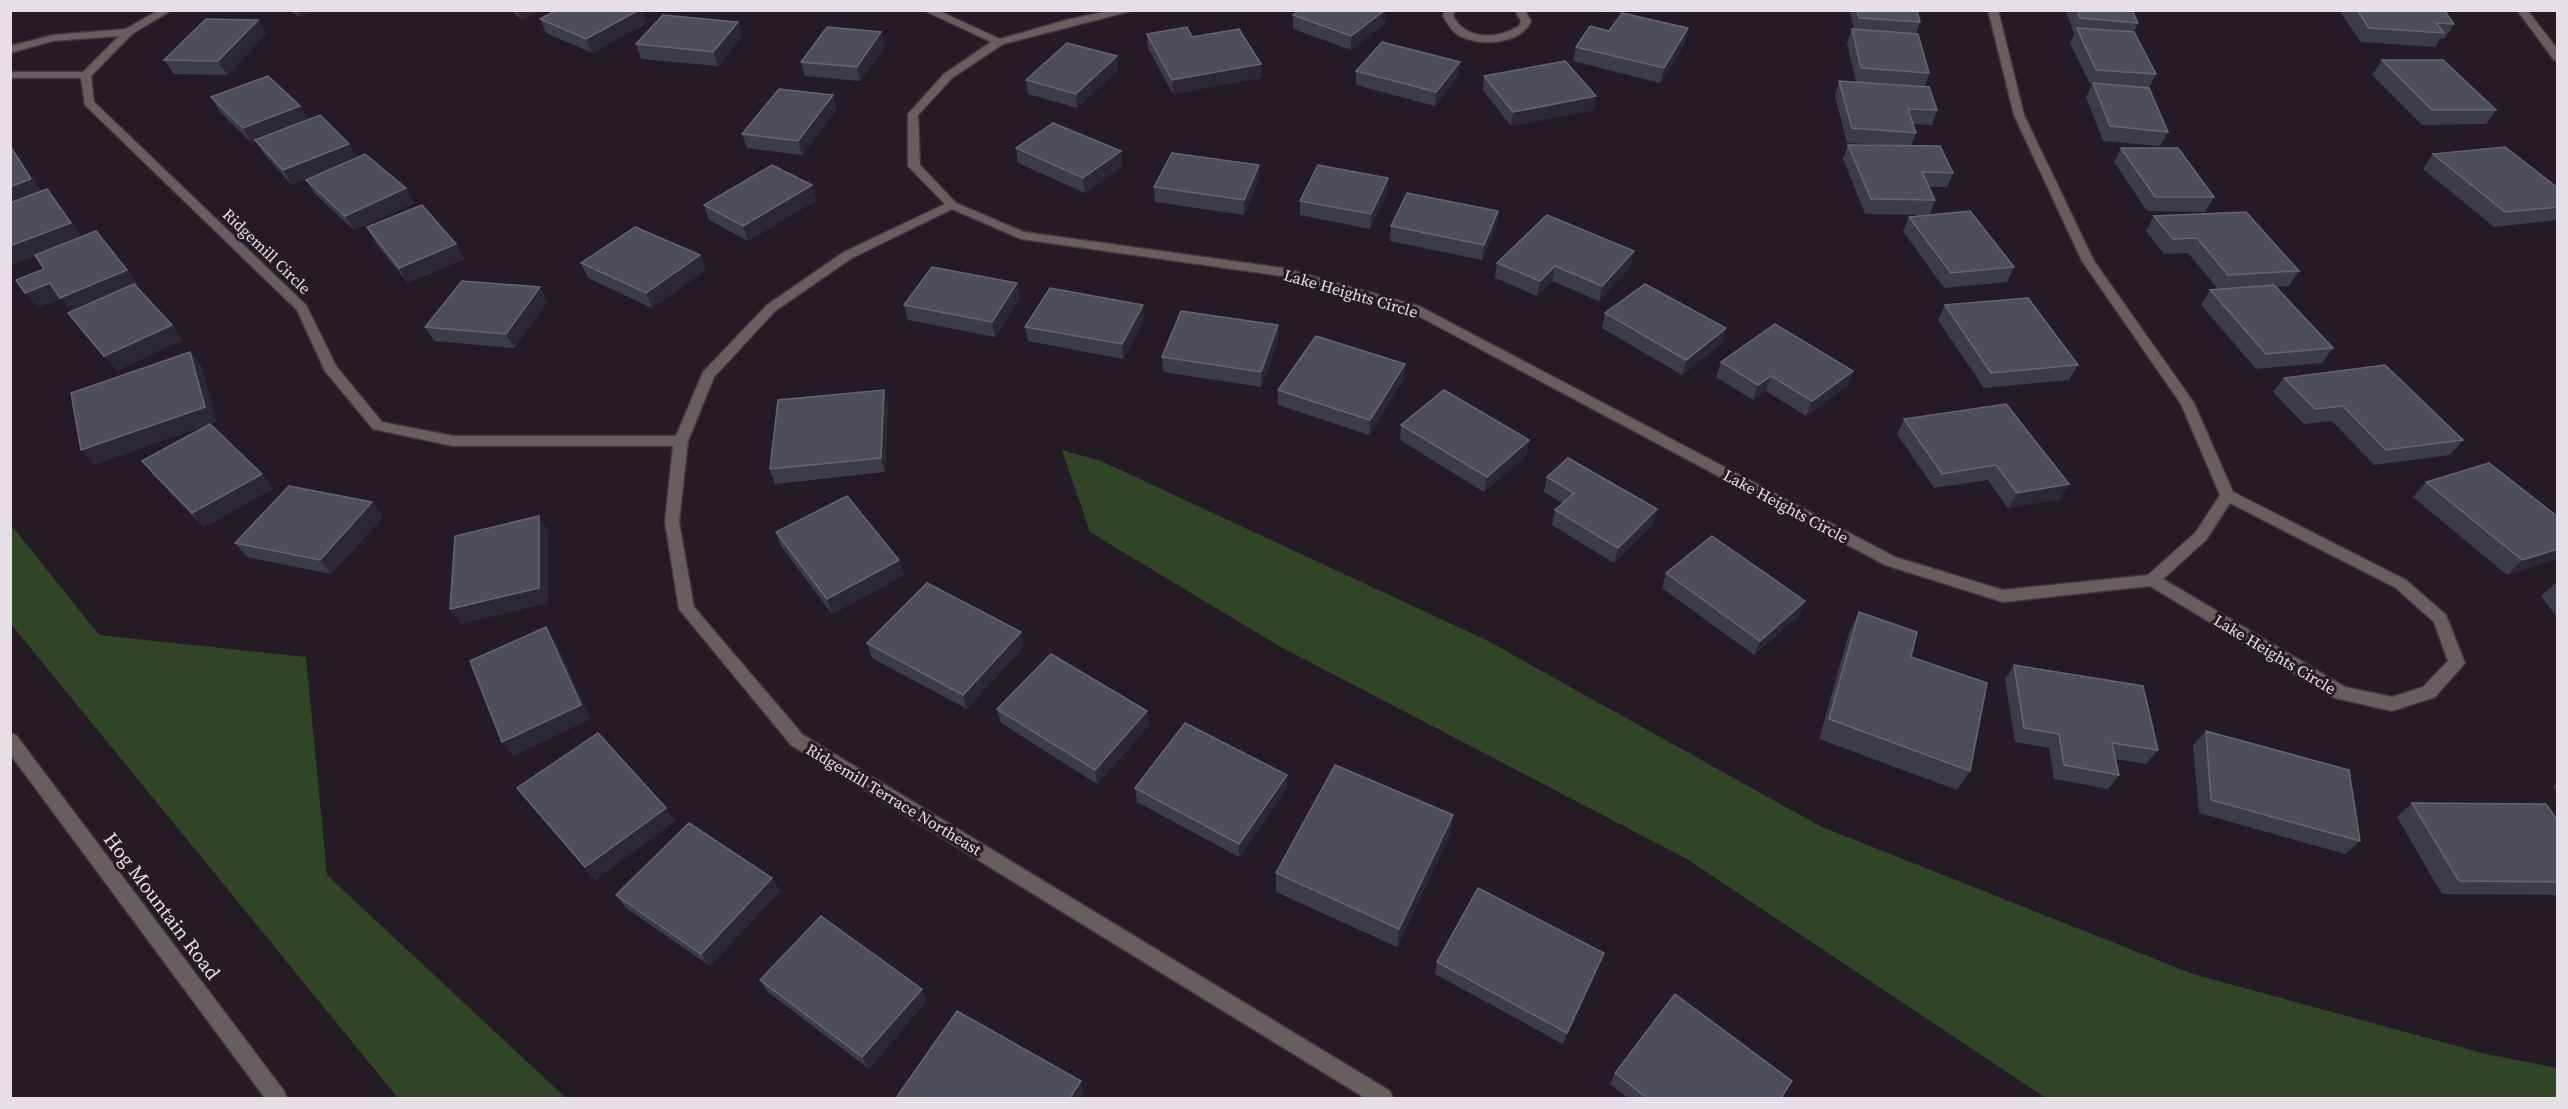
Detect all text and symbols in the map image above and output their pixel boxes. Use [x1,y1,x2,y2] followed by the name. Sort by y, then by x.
[218,203,316,299] street label: Ridgemill Circle
[1281,263,1421,323] street label: Lake Heights Circle
[1720,464,1852,548] street label: Lake Heights Circle
[2210,609,2340,699] street label: Lake Heights Circle
[802,738,986,861] street label: Ridgemill Terrace Northeast
[97,826,227,986] street label: Hog Mountain Road

